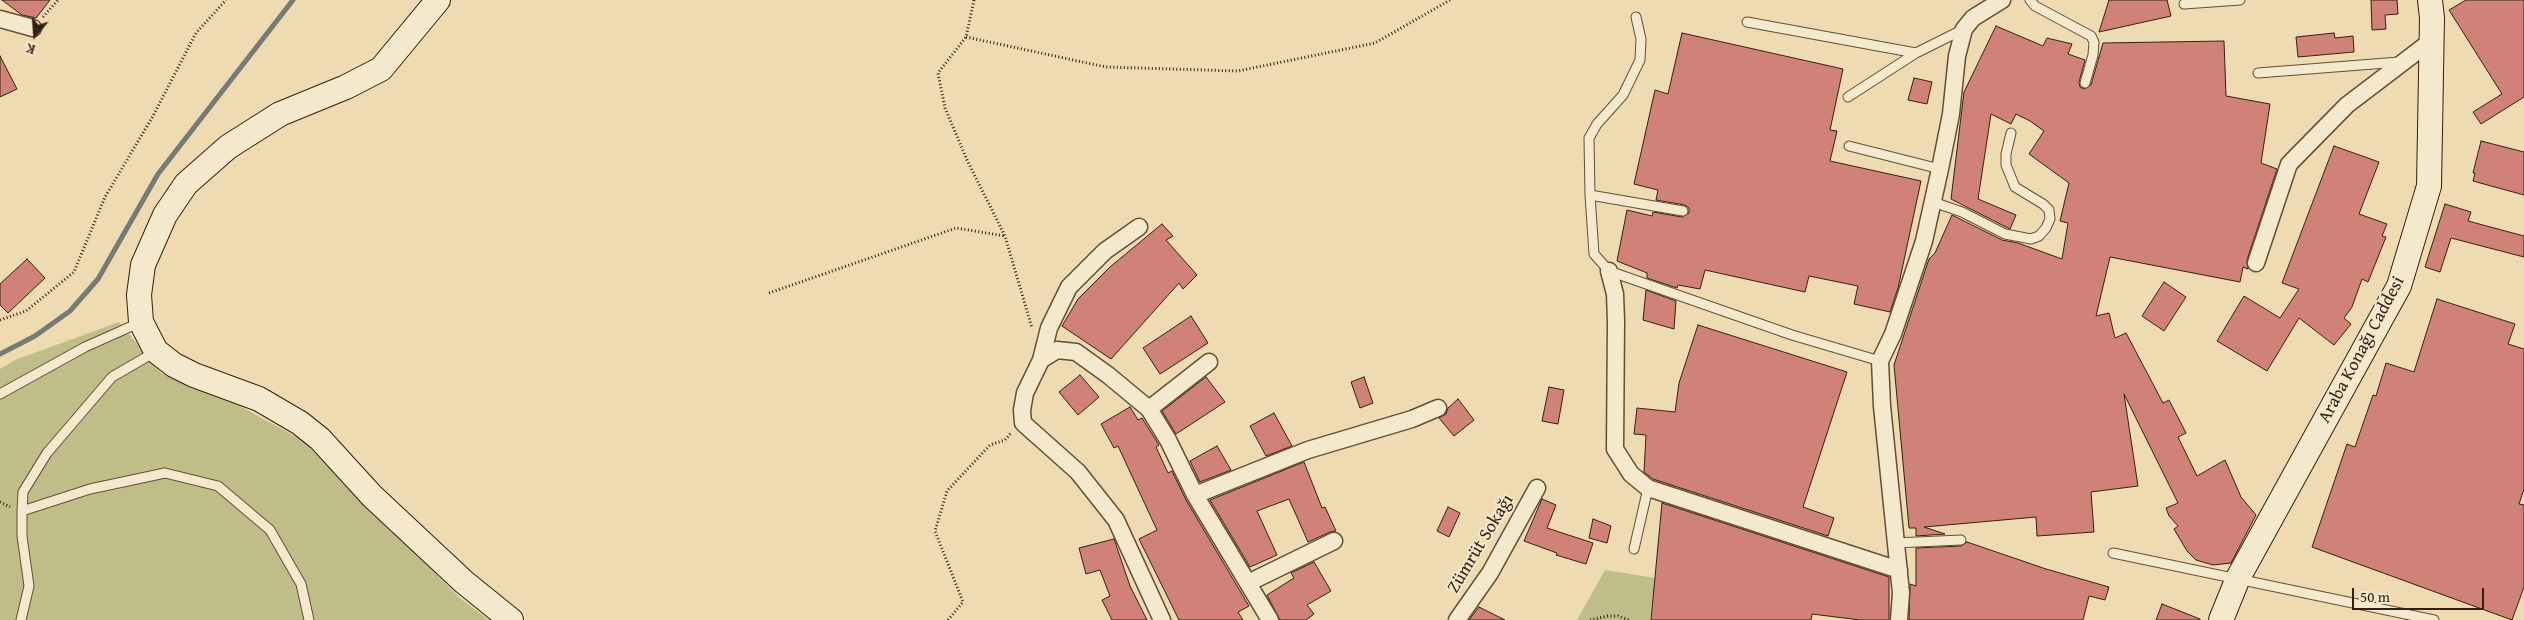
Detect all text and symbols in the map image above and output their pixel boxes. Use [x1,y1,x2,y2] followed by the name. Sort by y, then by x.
[10,10,60,60] north arrow
[23,38,38,60] text: K
[2314,273,2410,427] street label: Araba Konağı Caddesi
[1443,491,1519,597] street label: Zümrüt Sokağı
[2354,578,2486,610] scale bar
[2360,586,2390,607] text: 50 m

